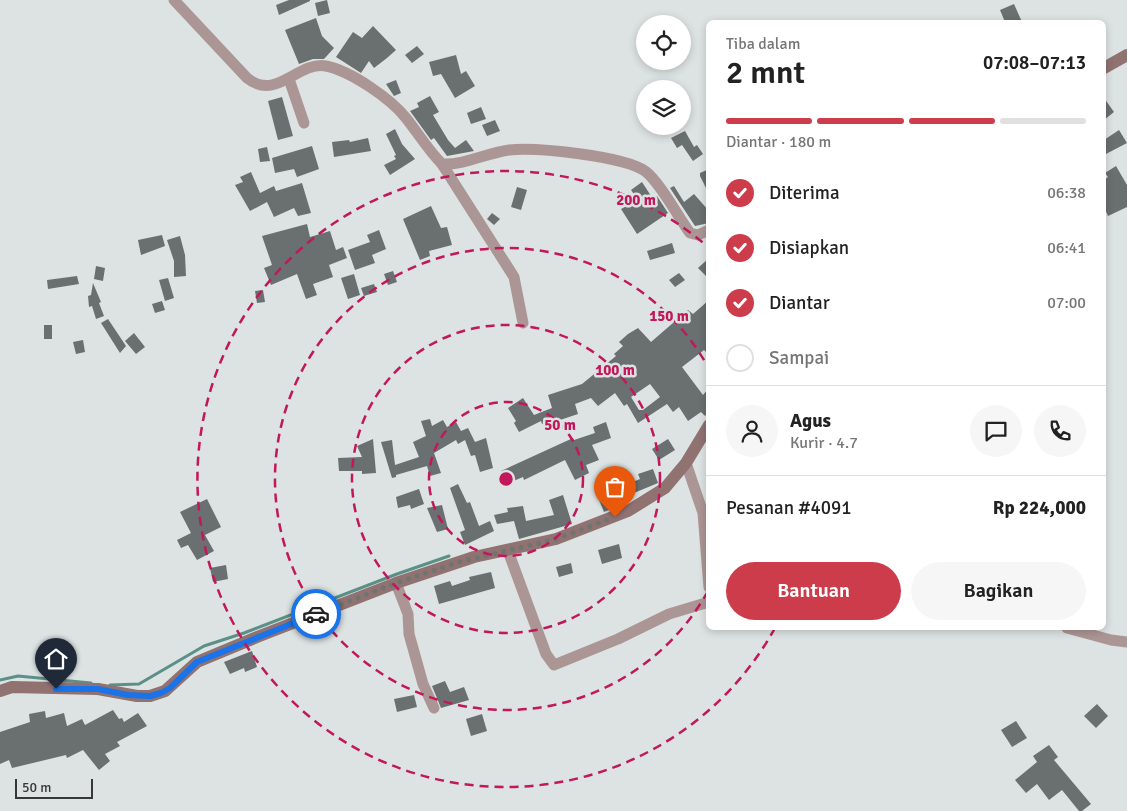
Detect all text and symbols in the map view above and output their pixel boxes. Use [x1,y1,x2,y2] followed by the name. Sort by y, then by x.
[636,15,691,135] map controls
[636,15,691,70] button: locate
[726,34,800,54] text: Tiba dalam
[983,51,1086,75] text: 07:08–07:13
[726,53,805,92] text: 2 mnt
[636,80,691,135] button: layers
[726,132,831,152] text: Diantar · 180 m
[726,179,754,207] icon: check
[769,181,840,205] text: Diterima
[1047,183,1086,203] text: 06:38
[616,191,656,209] text: 200 m
[726,234,754,262] icon: check
[769,236,849,260] text: Disiapkan
[1047,238,1086,258] text: 06:41
[726,289,754,317] icon: check
[769,291,830,315] text: Diantar
[1047,293,1086,313] text: 07:00
[649,307,689,325] text: 150 m
[769,346,829,370] text: Sampai
[595,361,635,379] text: 100 m
[726,405,778,457] button: person
[970,405,1022,457] button: chat
[1034,405,1086,457] button: phone
[790,409,831,433] text: Agus
[544,416,576,434] text: 50 m
[790,433,858,453] text: Kurir · 4.7
[594,466,636,517] pin
[497,470,515,488] centre of rings
[601,473,629,501] icon: bag
[726,496,852,520] text: Pesanan #4091
[993,496,1086,520] text: Rp 224,000
[726,562,901,620] button: Bantuan
[911,562,1086,620] button: Bagikan
[291,589,341,639] courier
[302,600,330,628] icon: car
[35,638,77,689] pin
[42,645,70,673] icon: home
[15,776,92,799] scale bar
[22,779,51,796] text: 50 m

